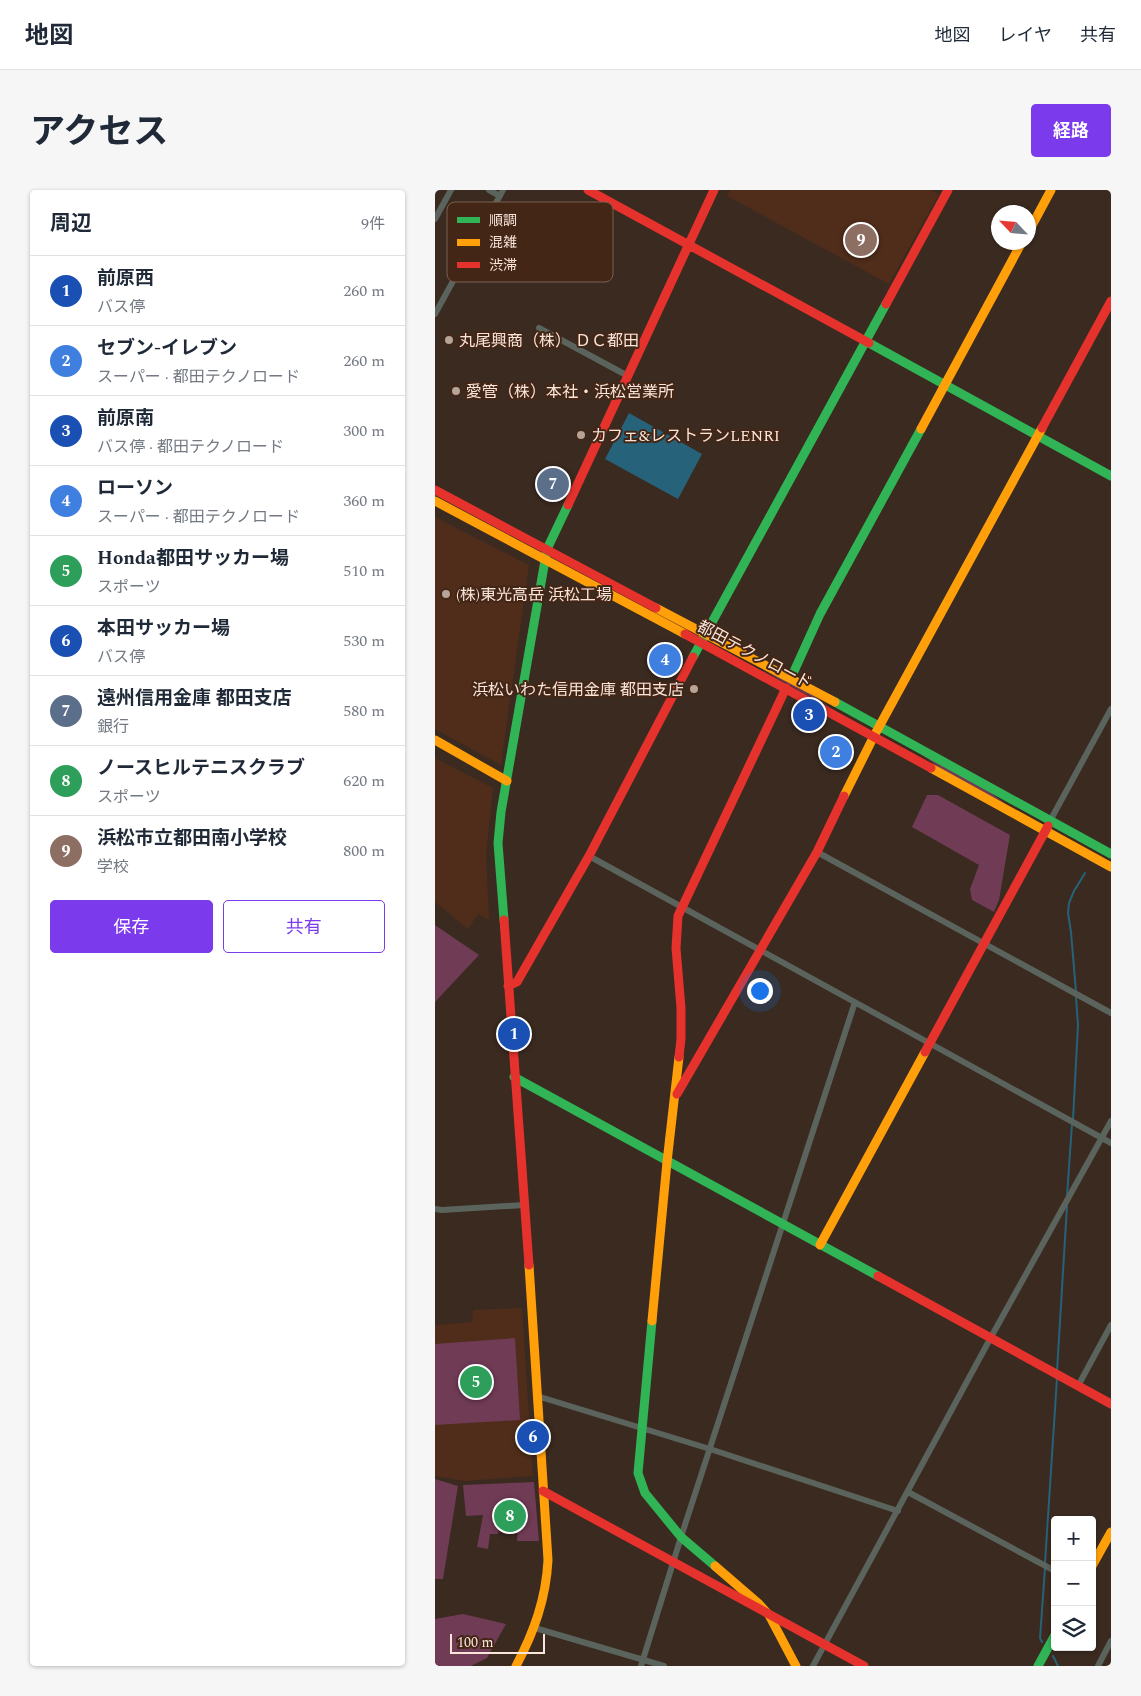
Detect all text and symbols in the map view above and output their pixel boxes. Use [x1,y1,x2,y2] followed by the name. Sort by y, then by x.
[25,18,73,54] text: 地図
[935,22,971,49] text: 地図
[999,22,1052,49] text: レイヤ
[1080,22,1116,49] text: 共有
[1031,104,1111,157] button: 経路
[30,106,168,159] text: アクセス
[447,202,613,282] legend
[991,205,1036,250] north arrow
[50,208,92,240] text: 周辺
[489,210,517,231] text: 順調
[361,212,385,236] text: 9件
[845,221,877,259] pin: 9
[489,232,517,253] text: 混雑
[489,255,517,276] text: 渋滞
[97,264,154,293] text: 前原西
[62,279,70,303] text: 1
[343,279,385,303] text: 260 m
[97,295,145,319] text: バス停
[459,329,639,353] place label: 丸尾興商（株） ＤＣ都田
[97,334,237,363] text: セブン-イレブン
[443,334,455,346] marker: 丸尾興商（株） ＤＣ都田
[62,349,70,373] text: 2
[343,349,385,373] text: 260 m
[97,365,300,389] text: スーパー · 都田テクノロード
[466,380,674,404] place label: 愛管（株）本社・浜松営業所
[450,385,462,397] marker: 愛管（株）本社・浜松営業所
[97,404,154,433] text: 前原南
[62,419,70,443] text: 3
[343,419,385,443] text: 300 m
[591,424,780,448] place label: カフェ&レストランLENRI
[575,429,587,441] marker: カフェ&レストランLENRI
[97,435,284,459] text: バス停 · 都田テクノロード
[537,465,569,503] pin: 7
[97,474,173,503] text: ローソン
[62,489,70,513] text: 4
[343,489,385,513] text: 360 m
[97,505,300,529] text: スーパー · 都田テクノロード
[97,544,289,573] text: Honda都田サッカー場
[62,559,70,583] text: 5
[343,559,385,583] text: 510 m
[97,575,161,599] text: スポーツ
[456,583,612,607] place label: (株)東光高岳 浜松工場
[440,588,452,600] marker: (株)東光高岳 浜松工場
[97,614,230,643] text: 本田サッカー場
[693,614,816,695] street label: 都田テクノロード
[62,629,70,653] text: 6
[343,629,385,653] text: 530 m
[649,641,681,679] pin: 4
[97,645,145,669] text: バス停
[472,678,684,702] place label: 浜松いわた信用金庫 都田支店
[688,683,700,695] marker: 浜松いわた信用金庫 都田支店
[97,684,292,713] text: 遠州信用金庫 都田支店
[793,696,825,734] pin: 3
[62,699,70,723] text: 7
[343,699,385,723] text: 580 m
[97,715,129,739] text: 銀行
[820,733,852,771] pin: 2
[97,754,305,783] text: ノースヒルテニスクラブ
[62,769,70,793] text: 8
[343,769,385,793] text: 620 m
[97,785,161,809] text: スポーツ
[97,824,287,853] text: 浜松市立都田南小学校
[62,839,70,863] text: 9
[343,839,385,863] text: 800 m
[97,855,129,879] text: 学校
[50,900,213,953] button: 保存
[223,900,385,953] button: 共有
[747,978,773,1004] your location
[498,1015,530,1053] pin: 1
[460,1363,492,1401] pin: 5
[517,1418,549,1456] pin: 6
[494,1497,526,1535] pin: 8
[1051,1516,1096,1651] map controls
[1051,1516,1096,1561] button: +
[1051,1561,1096,1606] button: −
[1051,1606,1096,1651] button: layers
[450,1631,545,1654] scale bar
[457,1632,494,1653] text: 100 m

